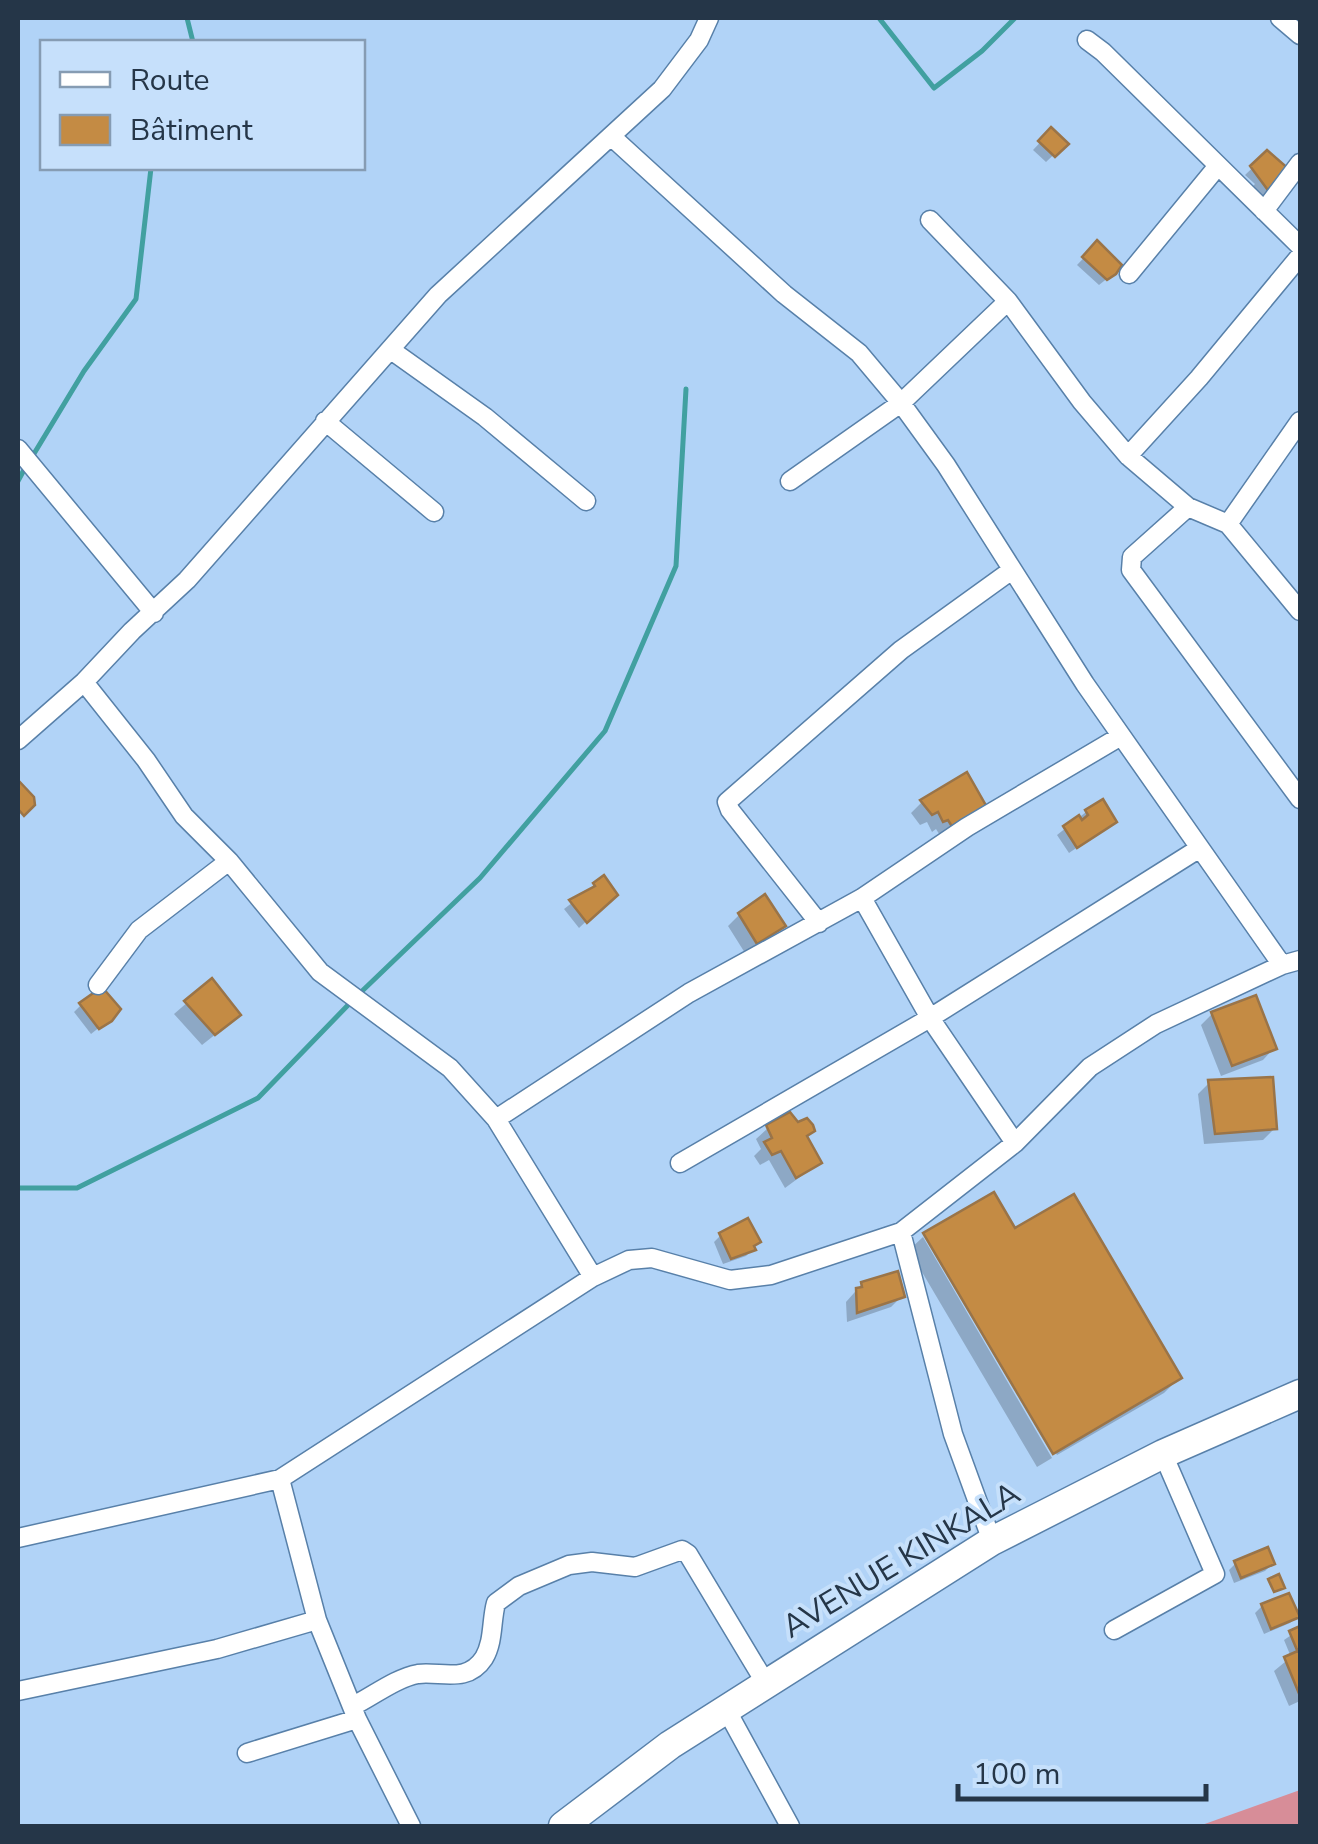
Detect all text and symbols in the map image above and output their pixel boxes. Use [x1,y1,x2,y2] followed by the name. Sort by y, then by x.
[40,40,365,170] legend
[130,60,210,101] text: Route
[130,110,253,151] text: Bâtiment
[774,1472,1028,1648] street label: AVENUE KINKALA
[958,1739,1206,1801] scale bar
[973,1754,1060,1795] text: 100 m

